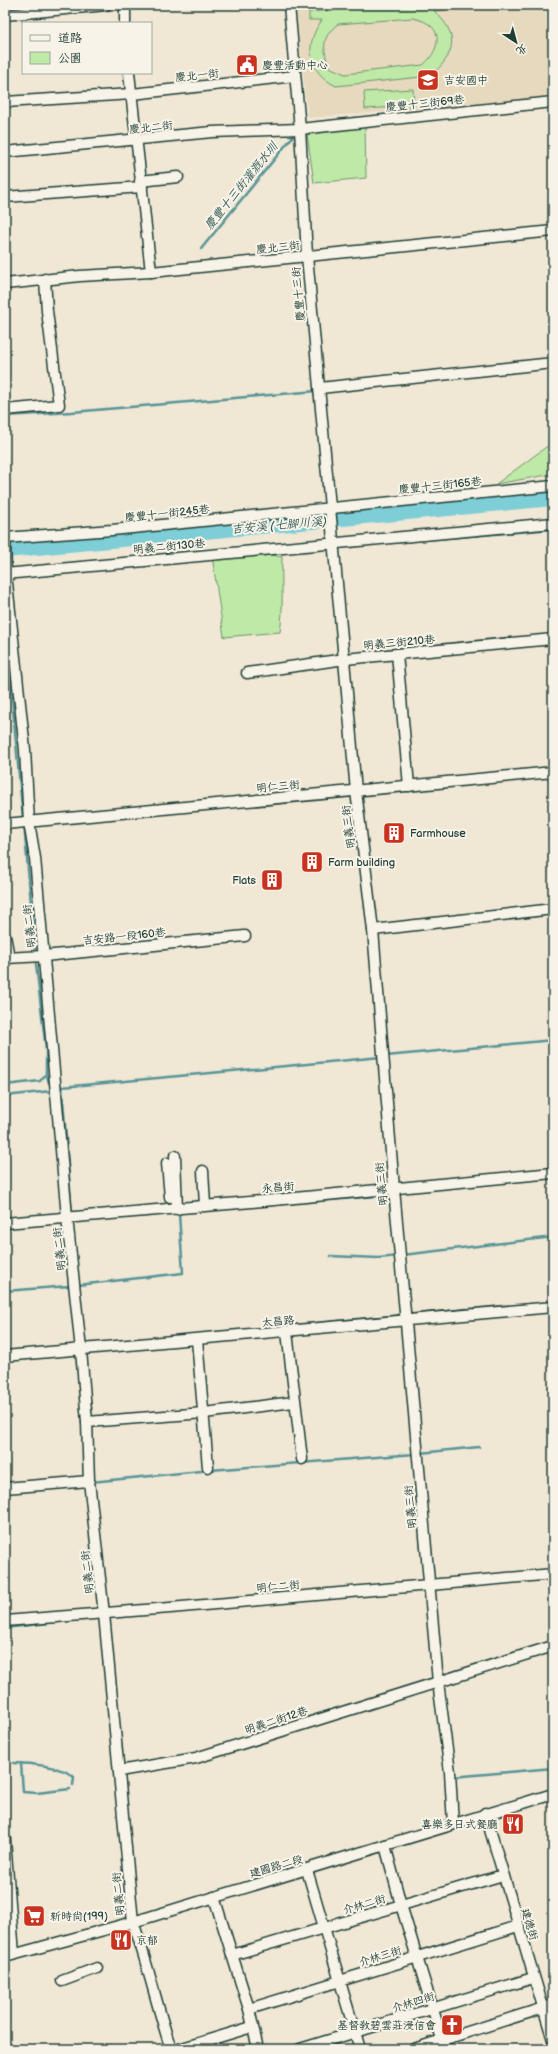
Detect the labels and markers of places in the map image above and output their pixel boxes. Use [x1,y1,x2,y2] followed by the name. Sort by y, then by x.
[234,52,260,78] public building icon: 慶豐活動中心
[262,59,328,72] place label: 慶豐活動中心
[415,67,441,93] school or university icon: 吉安國中
[444,74,488,87] place label: 吉安國中
[381,820,407,846] building icon: Farmhouse
[410,827,466,840] place label: Farmhouse
[299,849,325,875] building icon: Farm building
[328,856,395,869] place label: Farm building
[259,867,285,893] building icon: Flats
[232,874,257,887] place label: Flats
[500,1811,526,1837] restaurant icon: 喜樂多日式餐廳
[421,1818,498,1831] place label: 喜樂多日式餐廳
[21,1903,47,1929] supermarket icon: 新時尚(199)
[50,1910,108,1923] place label: 新時尚(199)
[108,1927,134,1953] restaurant icon: 京郁
[136,1934,158,1947] place label: 京郁
[439,2012,465,2038] church icon: 基督教碧雲莊浸信會
[337,2019,436,2032] place label: 基督教碧雲莊浸信會

